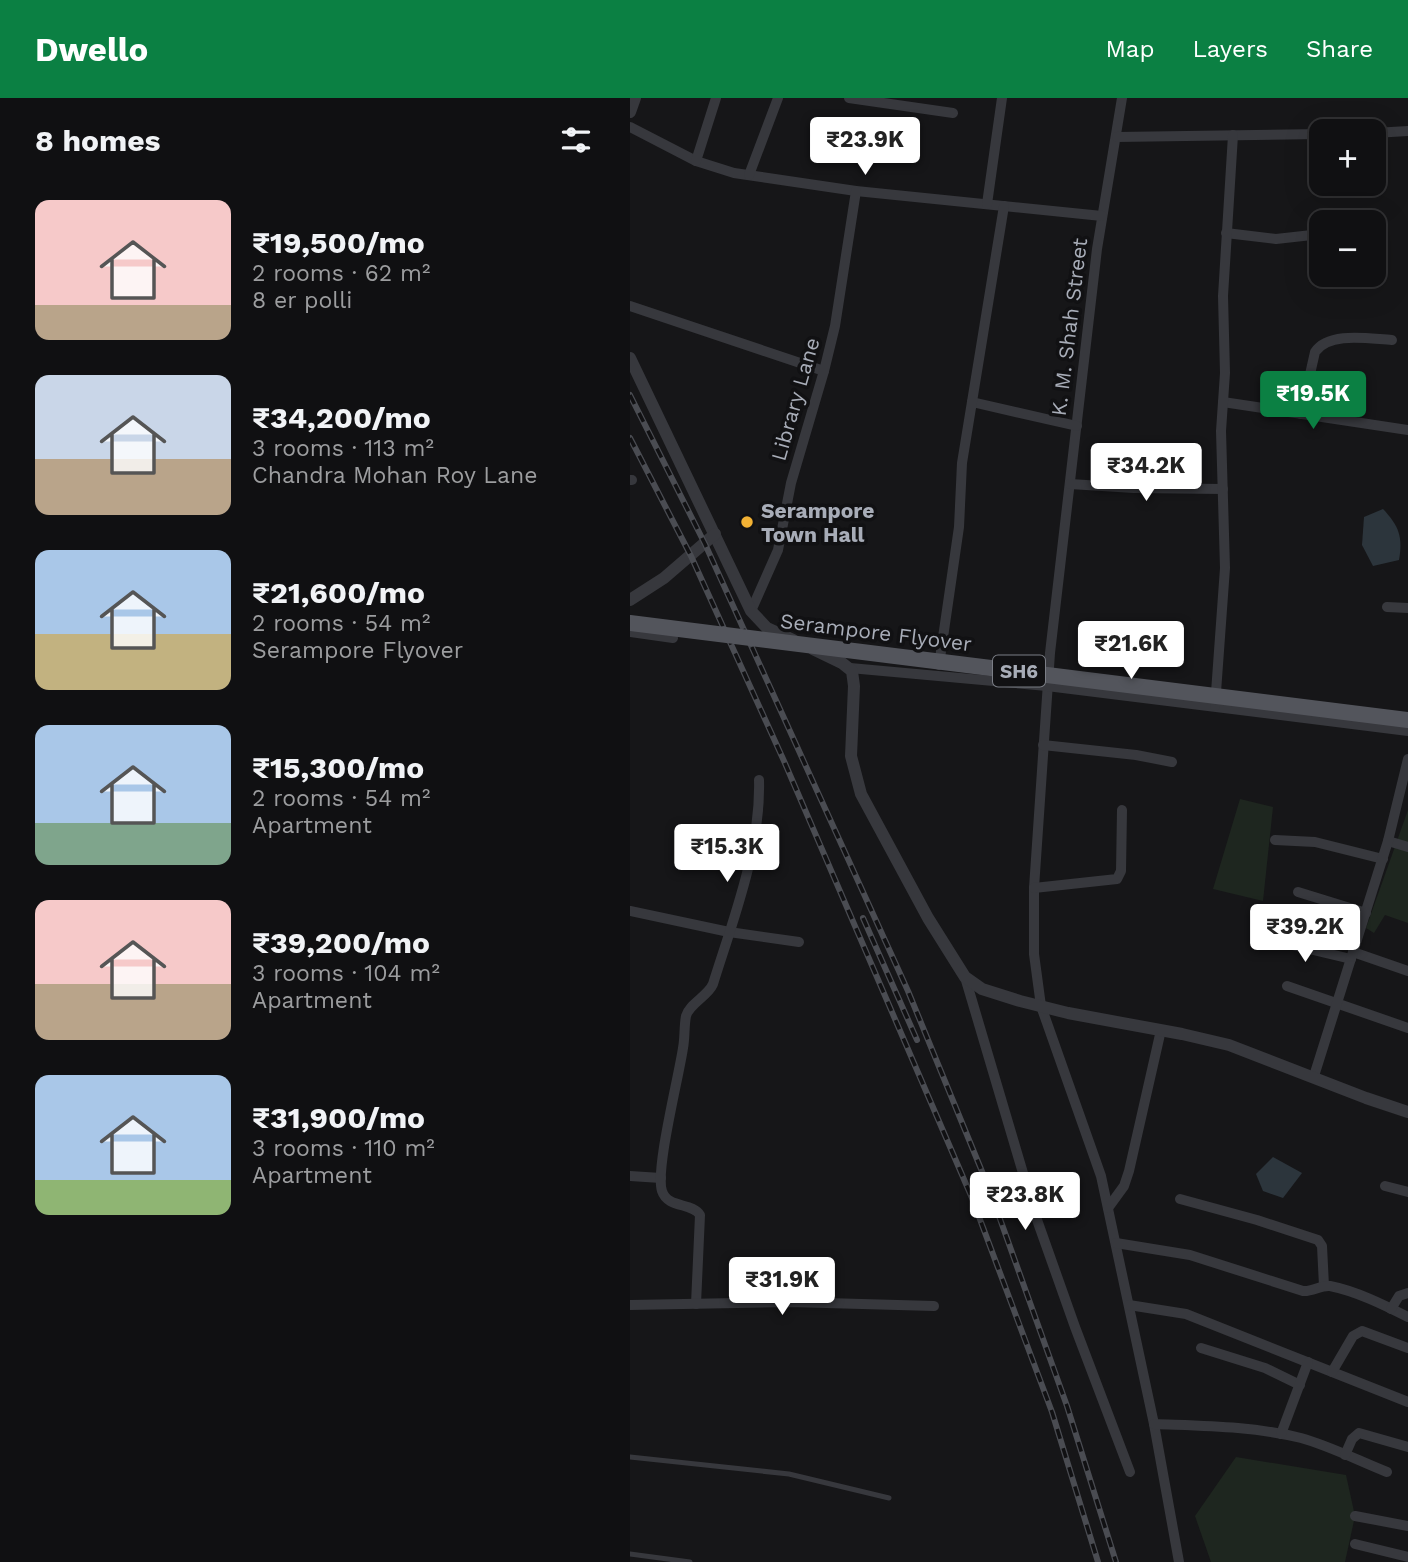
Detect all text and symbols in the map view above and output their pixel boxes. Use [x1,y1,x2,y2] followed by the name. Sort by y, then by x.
[35,30,148,69] text: Dwello
[1106,35,1154,63] text: Map
[1192,35,1268,63] text: Layers
[1306,35,1373,63] text: Share
[808,118,922,177] pin: ₹23.9K
[1309,119,1386,287] map controls
[1309,119,1386,196] button: +
[557,121,595,159] icon: filters
[35,123,161,158] text: 8 homes
[826,126,904,153] text: ₹23.9K
[1309,210,1386,287] button: −
[252,225,425,260] text: ₹19,500/mo
[91,228,175,312] icon: home
[1046,236,1092,417] street label: K. M. Shah Street
[252,260,430,287] text: 2 rooms · 62 m²
[252,287,352,314] text: 8 er polli
[765,334,825,464] street label: Library Lane
[1256,372,1370,431] pin: ₹19.5K
[1276,380,1350,407] text: ₹19.5K
[252,400,431,435] text: ₹34,200/mo
[91,403,175,487] icon: home
[252,435,434,462] text: 3 rooms · 113 m²
[1089,444,1203,503] pin: ₹34.2K
[1107,452,1185,479] text: ₹34.2K
[252,462,537,489] text: Chandra Mohan Roy Lane
[761,498,874,547] place label: Serampore Town Hall
[739,514,755,530] marker: Serampore Town Hall
[252,575,425,610] text: ₹21,600/mo
[91,578,175,662] icon: home
[779,608,974,656] street label: Serampore Flyover
[252,610,430,637] text: 2 rooms · 54 m²
[1074,622,1188,681] pin: ₹21.6K
[1094,630,1168,657] text: ₹21.6K
[252,637,463,664] text: Serampore Flyover
[993,656,1045,686] road number: SH6
[252,750,424,785] text: ₹15,300/mo
[91,753,175,837] icon: home
[252,785,430,812] text: 2 rooms · 54 m²
[252,812,372,839] text: Apartment
[670,824,784,884] pin: ₹15.3K
[690,833,764,860] text: ₹15.3K
[1248,904,1362,964] pin: ₹39.2K
[1266,913,1344,940] text: ₹39.2K
[252,925,430,960] text: ₹39,200/mo
[91,928,175,1012] icon: home
[252,960,440,987] text: 3 rooms · 104 m²
[252,987,372,1014] text: Apartment
[252,1100,425,1135] text: ₹31,900/mo
[91,1103,175,1187] icon: home
[252,1135,435,1162] text: 3 rooms · 110 m²
[252,1162,372,1189] text: Apartment
[968,1172,1082,1232] pin: ₹23.8K
[986,1181,1064,1208] text: ₹23.8K
[725,1258,839,1317] pin: ₹31.9K
[745,1266,819,1293] text: ₹31.9K

